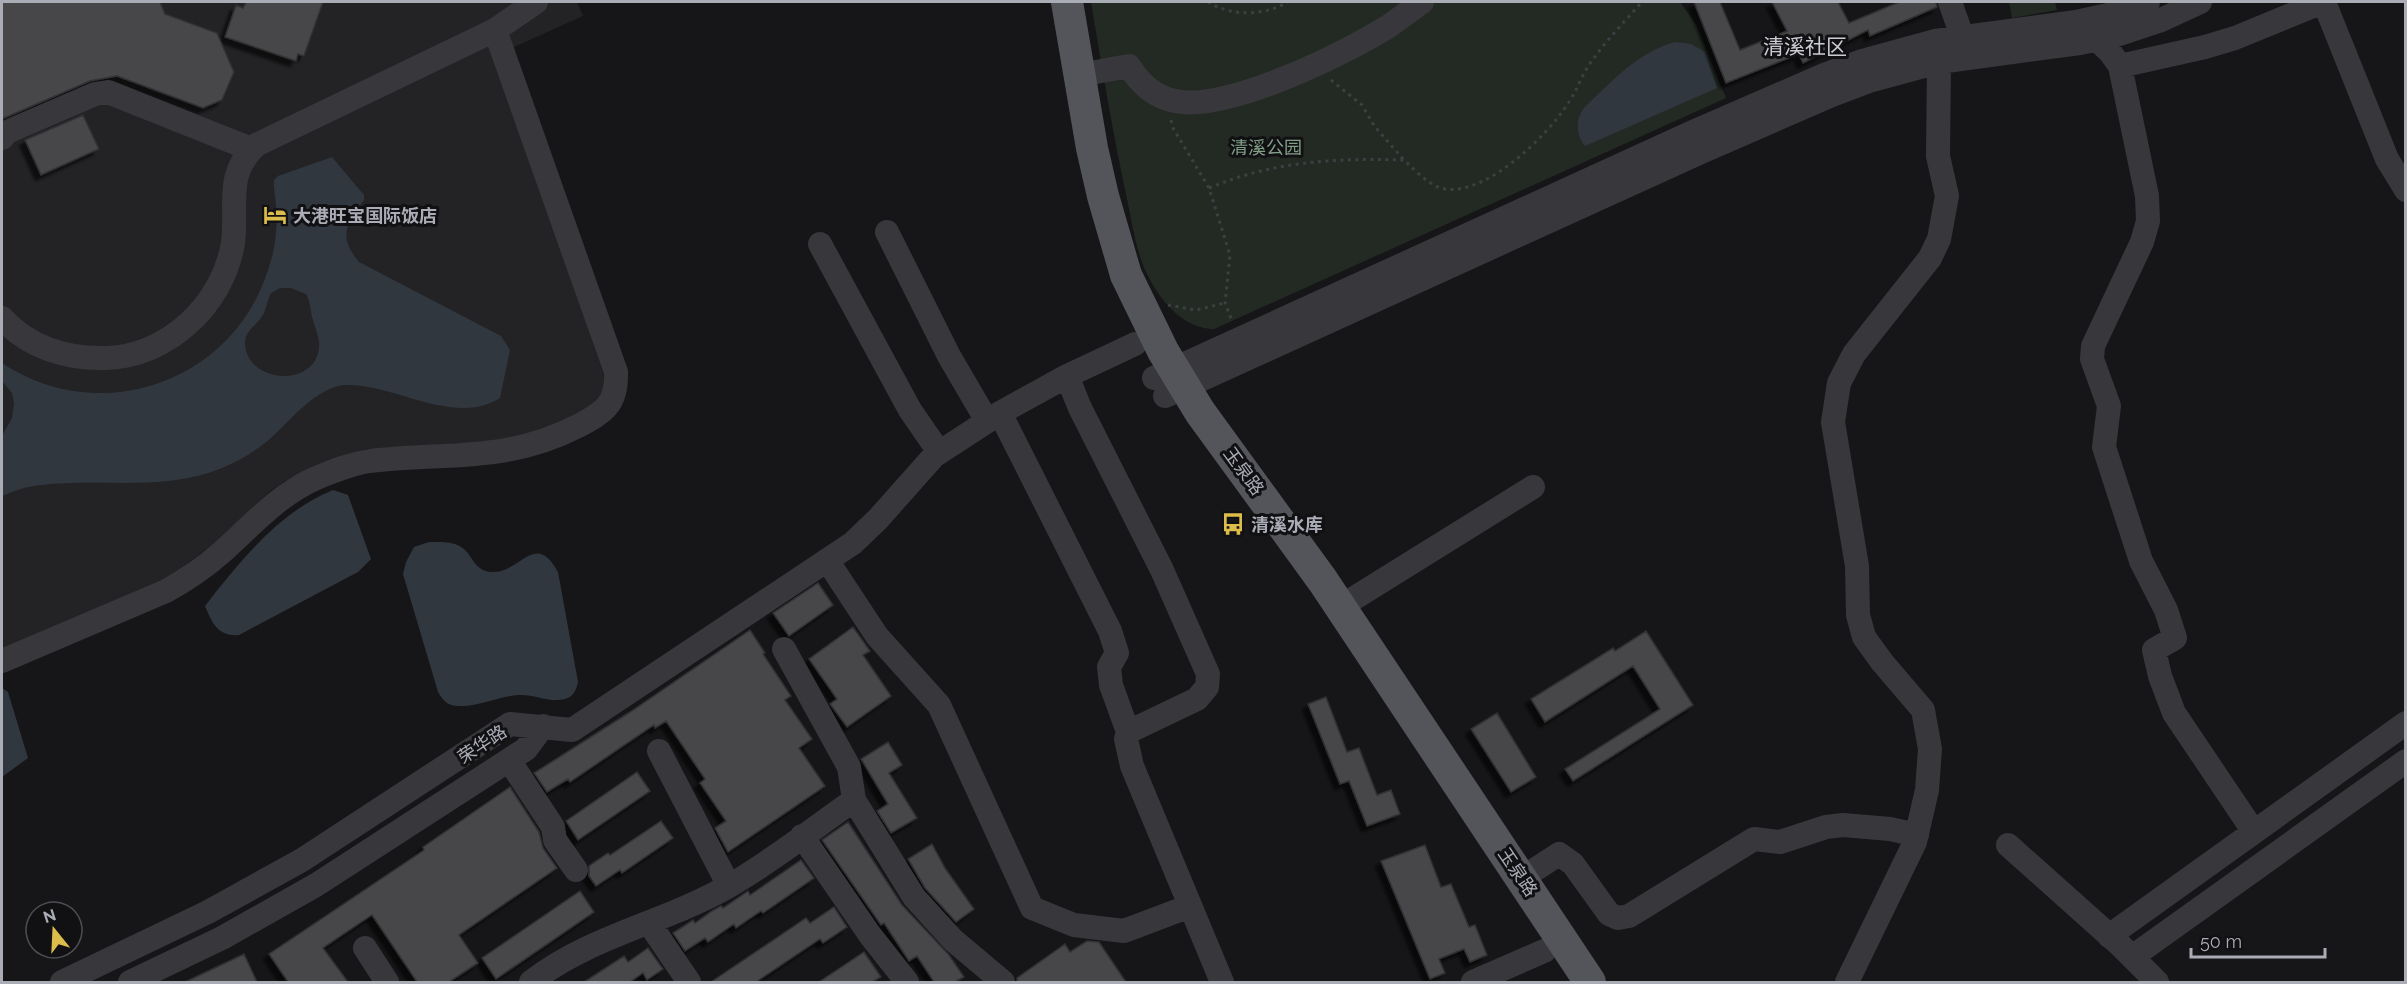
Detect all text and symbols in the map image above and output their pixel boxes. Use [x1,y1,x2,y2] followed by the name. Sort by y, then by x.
[1763,34,1847,59] district label: 清溪社区
[1230,137,1302,158] park label: 清溪公园
[262,202,288,228] hotel icon: 大港旺宝国际饭店
[293,205,437,226] place label: 大港旺宝国际饭店
[1220,443,1268,499] street label: 玉泉路
[1220,511,1246,537] bus stop icon: 清溪水库
[1251,514,1323,535] place label: 清溪水库
[454,720,510,768] street label: 荣华路
[1494,844,1542,900] street label: 玉泉路
[24,900,84,960] north arrow
[41,905,58,927] text: N
[2191,921,2324,959] scale bar
[2200,931,2242,952] text: 50 m

